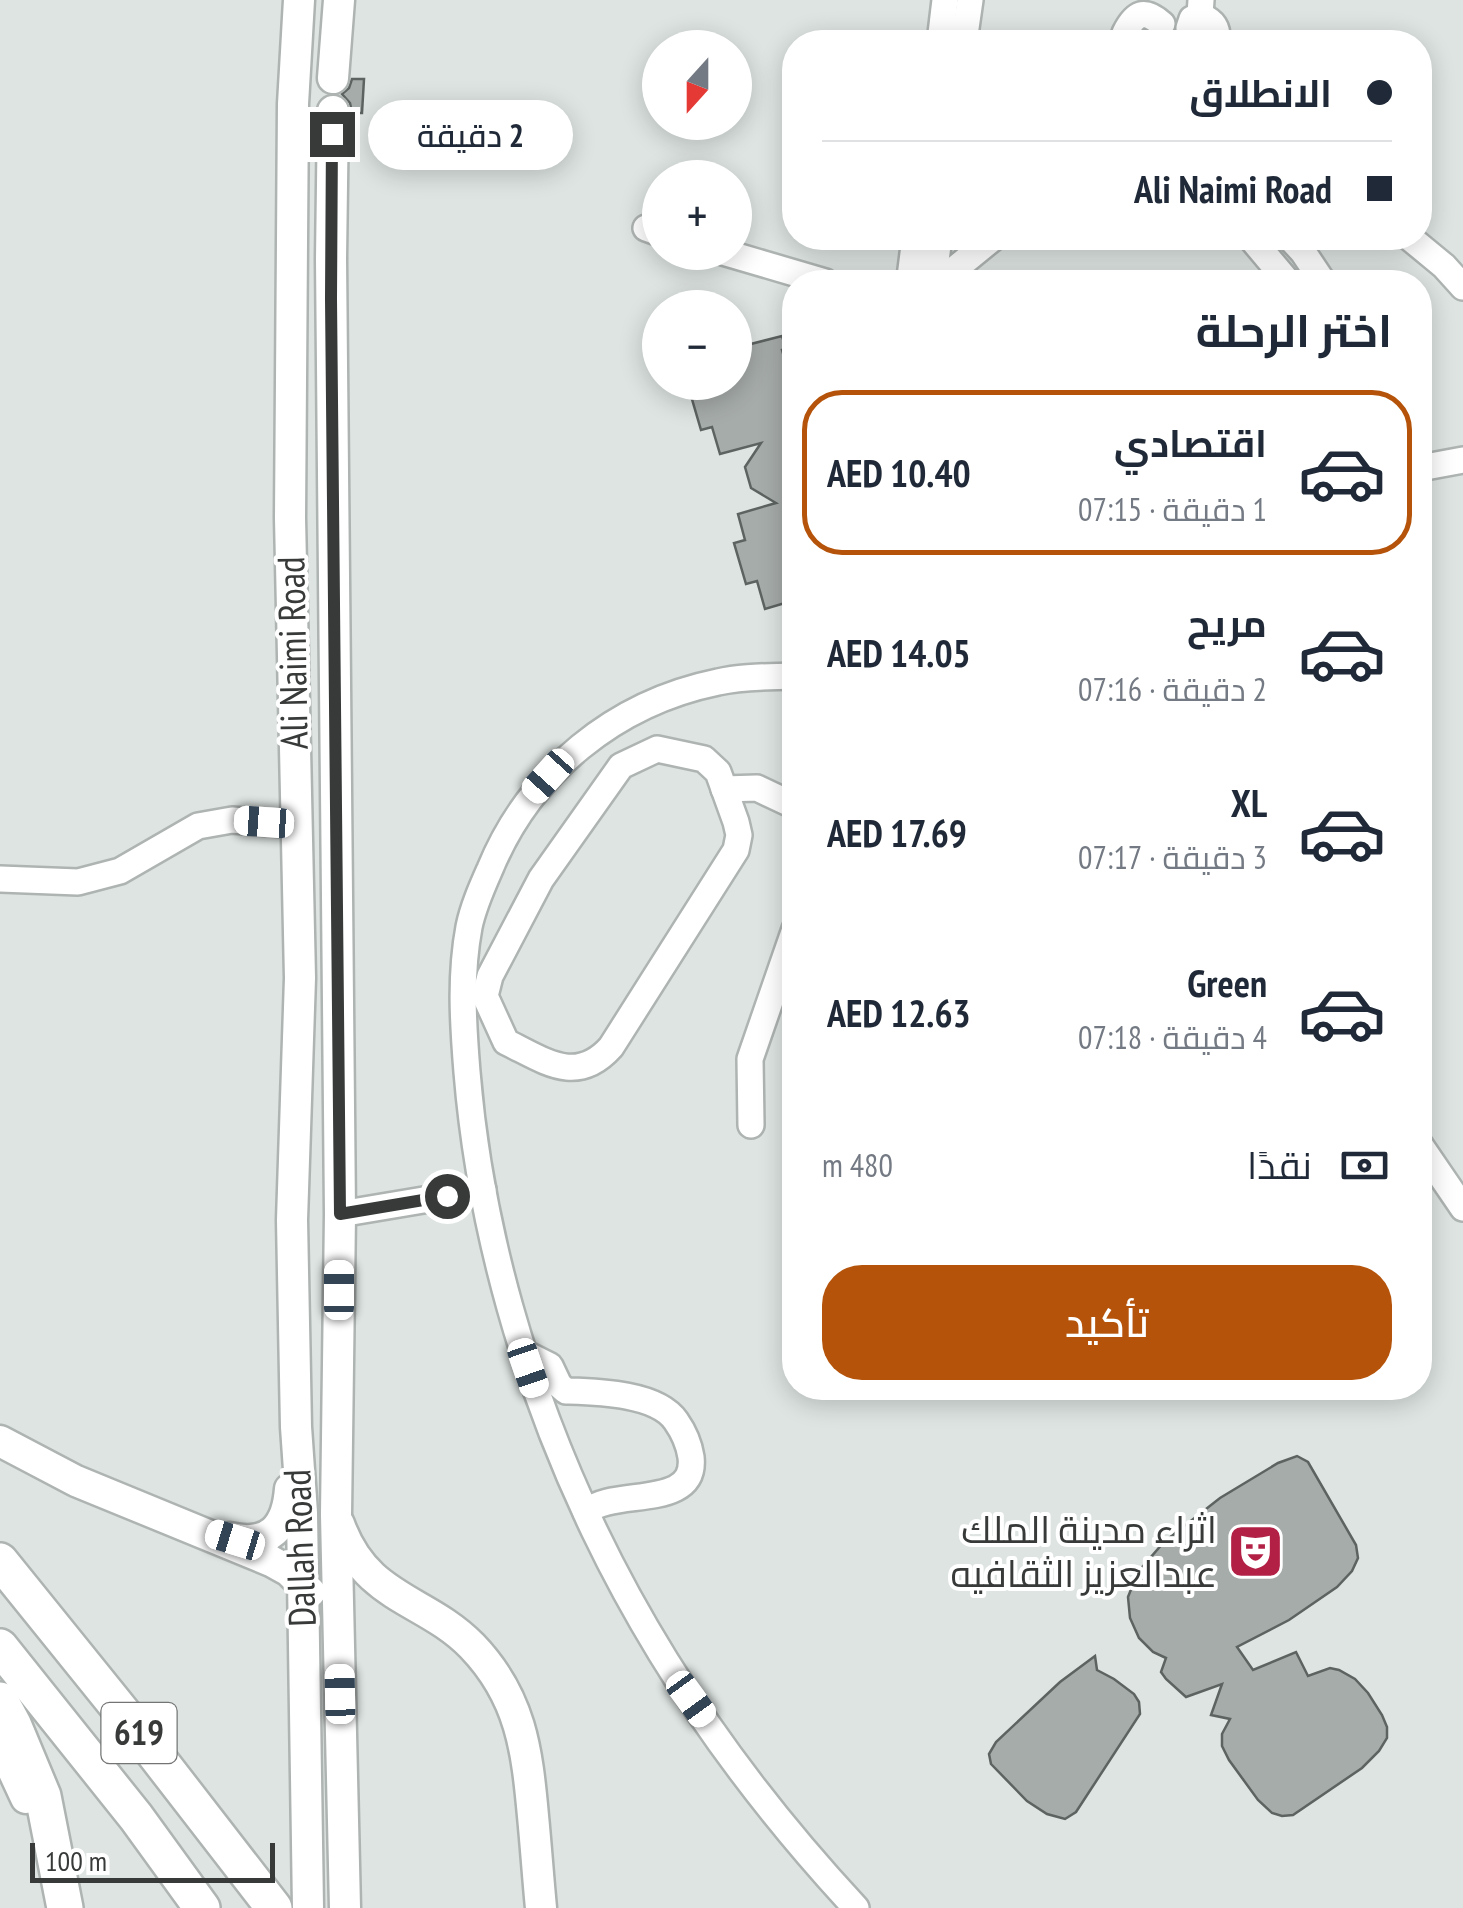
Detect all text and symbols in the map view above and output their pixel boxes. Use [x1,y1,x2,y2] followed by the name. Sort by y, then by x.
[642,30,752,140] north arrow
[642,30,752,400] map controls
[1189,68,1332,117] text: الانطلاق
[367,99,572,169] callout: 2 دقيقة
[310,112,355,157] route end
[417,114,524,156] text: 2 دقيقة
[642,160,752,270] button: +
[1134,164,1332,213] text: Ali Naimi Road
[642,290,752,400] button: −
[1196,301,1392,359] text: اختر الرحلة
[1114,418,1267,467] text: اقتصادي
[1297,428,1387,518] icon: car
[827,448,971,497] text: AED 10.40
[1078,488,1267,530] text: 1 دقيقة · 07:15
[265,556,318,750] street label: Ali Naimi Road
[1187,598,1267,647] text: مريح
[1297,608,1387,698] icon: car
[827,628,971,677] text: AED 14.05
[1078,668,1267,710] text: 2 دقيقة · 07:16
[517,744,579,808] car
[1231,778,1267,827] text: XL
[1297,788,1387,878] icon: car
[233,805,295,839] car
[827,808,967,857] text: AED 17.69
[1078,836,1267,878] text: 3 دقيقة · 07:17
[1187,958,1267,1007] text: Green
[1297,968,1387,1058] icon: car
[827,988,971,1037] text: AED 12.63
[1078,1016,1267,1058] text: 4 دقيقة · 07:18
[1337,1138,1392,1193] icon: cash
[1247,1140,1312,1189] text: نقدًا
[822,1144,893,1186] text: 480 m
[425,1174,470,1219] route start
[324,1260,354,1320] car
[822,1265,1392,1380] button: تأكيد
[504,1335,552,1401] car
[271,1468,326,1628] street label: Dallah Road
[951,1504,1217,1597] place label: اثراء مدينة الملك عبدالعزيز الثقافيه
[202,1517,268,1563] car
[1226,1522,1286,1582] theatre icon: اثراء مدينة الملك عبدالعزيز الثقافيه
[324,1664,356,1724] car
[661,1666,721,1732] car
[102,1703,176,1763] road number: 619
[30,1838,275,1882] scale bar
[45,1842,107,1879] text: 100 m

